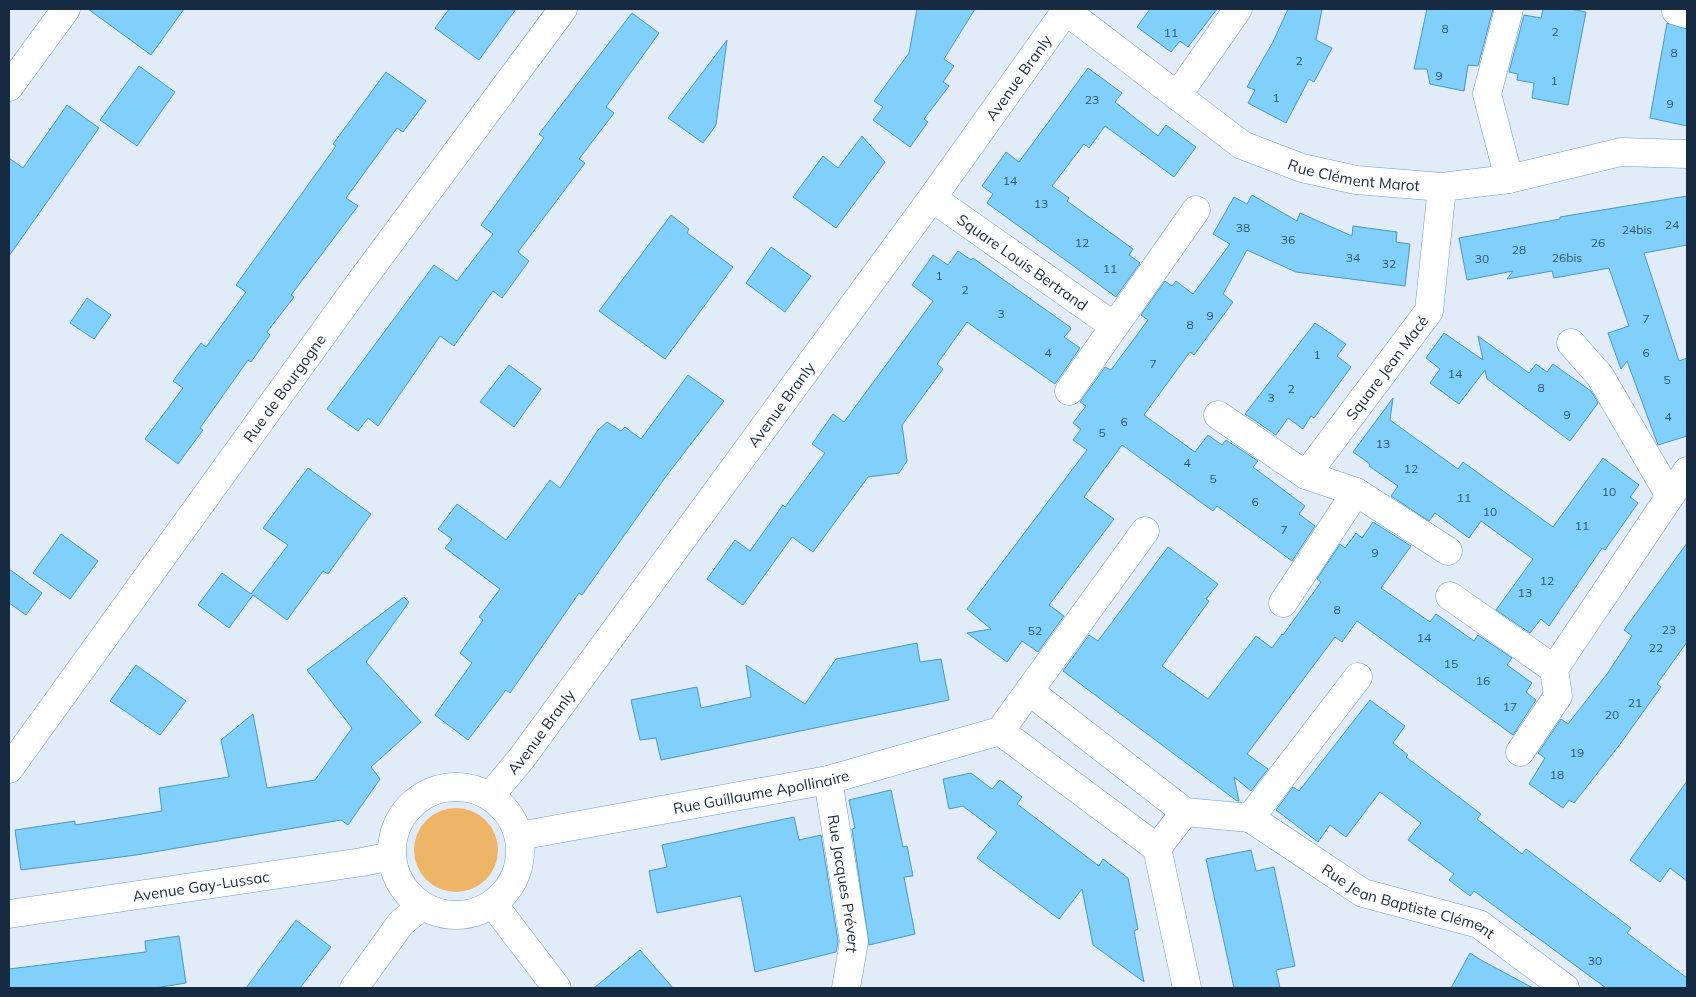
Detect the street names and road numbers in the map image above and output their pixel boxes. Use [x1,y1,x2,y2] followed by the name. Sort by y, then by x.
[981,31,1055,124] street label: Avenue Branly
[1285,154,1421,195] street label: Rue Clément Marot
[954,209,1092,314] street label: Square Louis Bertrand
[1341,311,1432,423] street label: Square Jean Macé
[239,330,329,446] street label: Rue de Bourgogne
[743,358,818,451] street label: Avenue Branly
[503,685,579,778] street label: Avenue Branly
[671,765,851,817] street label: Rue Guillaume Apollinaire
[824,813,863,954] street label: Rue Jacques Prévert
[1318,859,1499,942] street label: Rue Jean Baptiste Clément
[131,866,271,905] street label: Avenue Gay-Lussac

